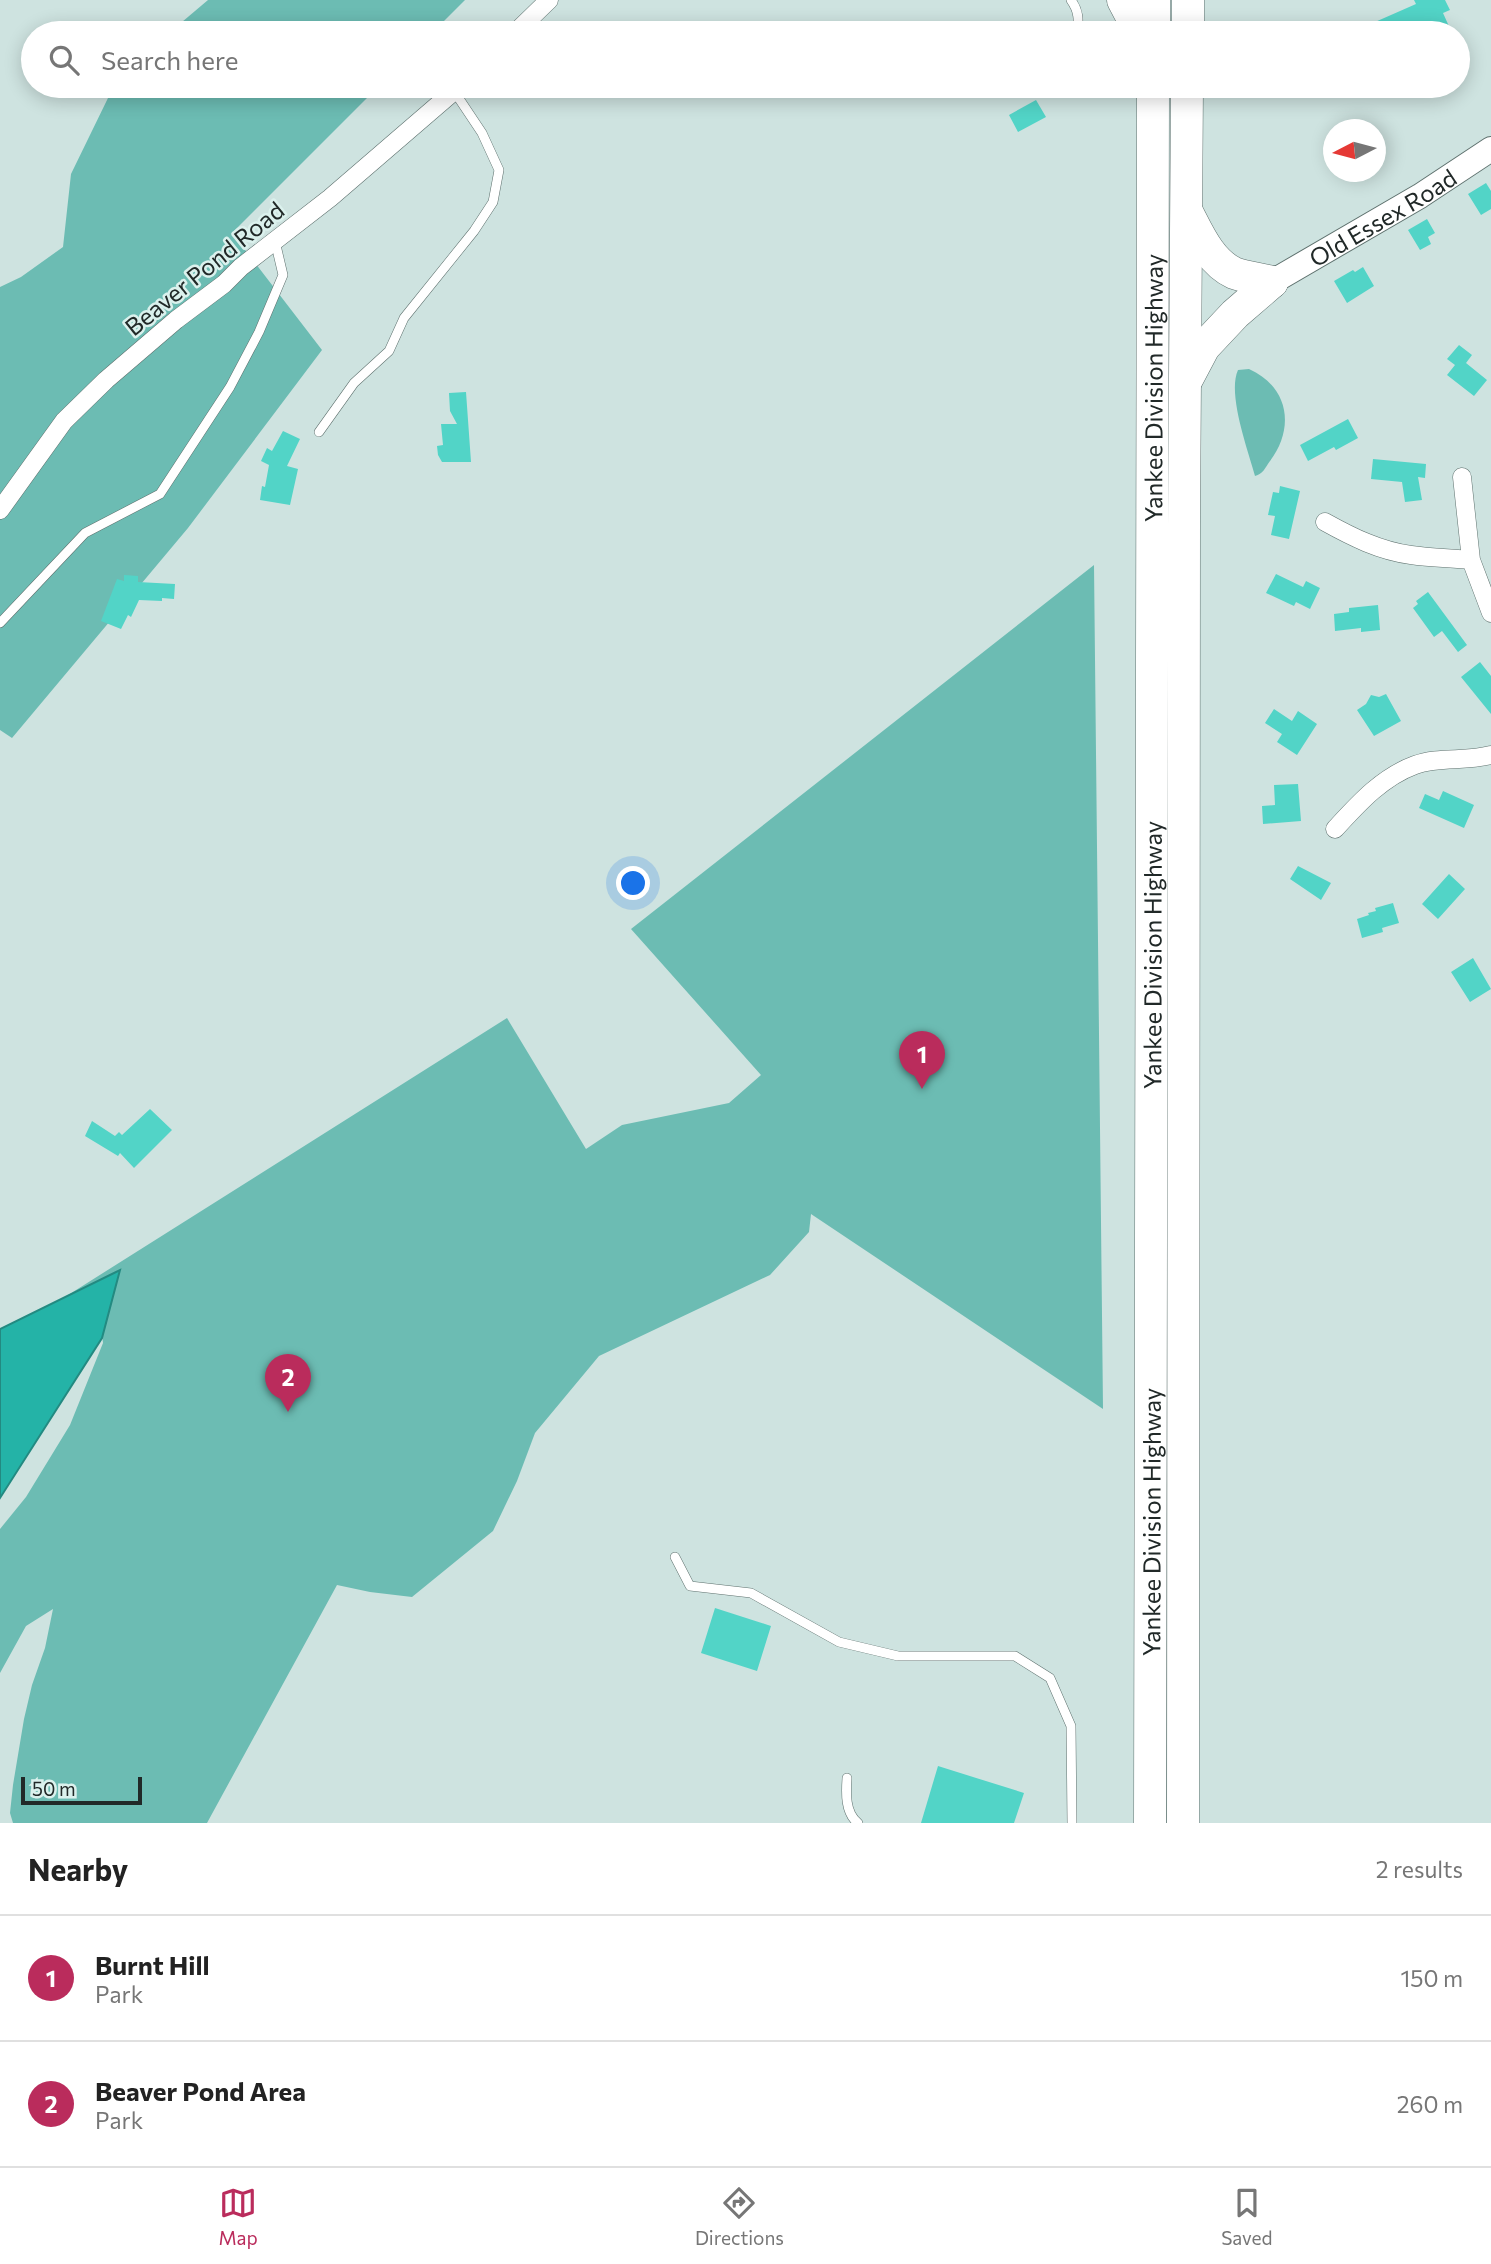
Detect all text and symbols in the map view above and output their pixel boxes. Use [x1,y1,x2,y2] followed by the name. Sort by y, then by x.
[21,21,1470,98] search box
[45,41,83,79] icon: search
[101,44,239,75] text: Search here
[1323,119,1386,182] north arrow
[1303,162,1461,272] street label: Old Essex Road
[119,195,289,341] street label: Beaver Pond Road
[1138,254,1167,522] street label: Yankee Division Highway
[1137,821,1166,1089] street label: Yankee Division Highway
[616,866,650,900] your location
[899,1031,945,1089] pin: 1
[265,1354,311,1412] pin: 2
[1136,1388,1165,1656] street label: Yankee Division Highway
[21,1774,142,1806] scale bar
[32,1777,76,1800] text: 50 m
[28,1850,128,1887] text: Nearby
[1376,1855,1463,1883] text: 2 results
[95,1949,210,1980] text: Burnt Hill
[46,1964,56,1992] text: 1
[1400,1964,1463,1992] text: 150 m
[95,1980,143,2008] text: Park
[95,2075,306,2106] text: Beaver Pond Area
[44,2090,58,2118] text: 2
[1397,2090,1463,2118] text: 260 m
[95,2106,143,2134] text: Park
[219,2184,258,2249] tab: Map
[695,2184,784,2249] tab: Directions
[1221,2184,1272,2249] tab: Saved

